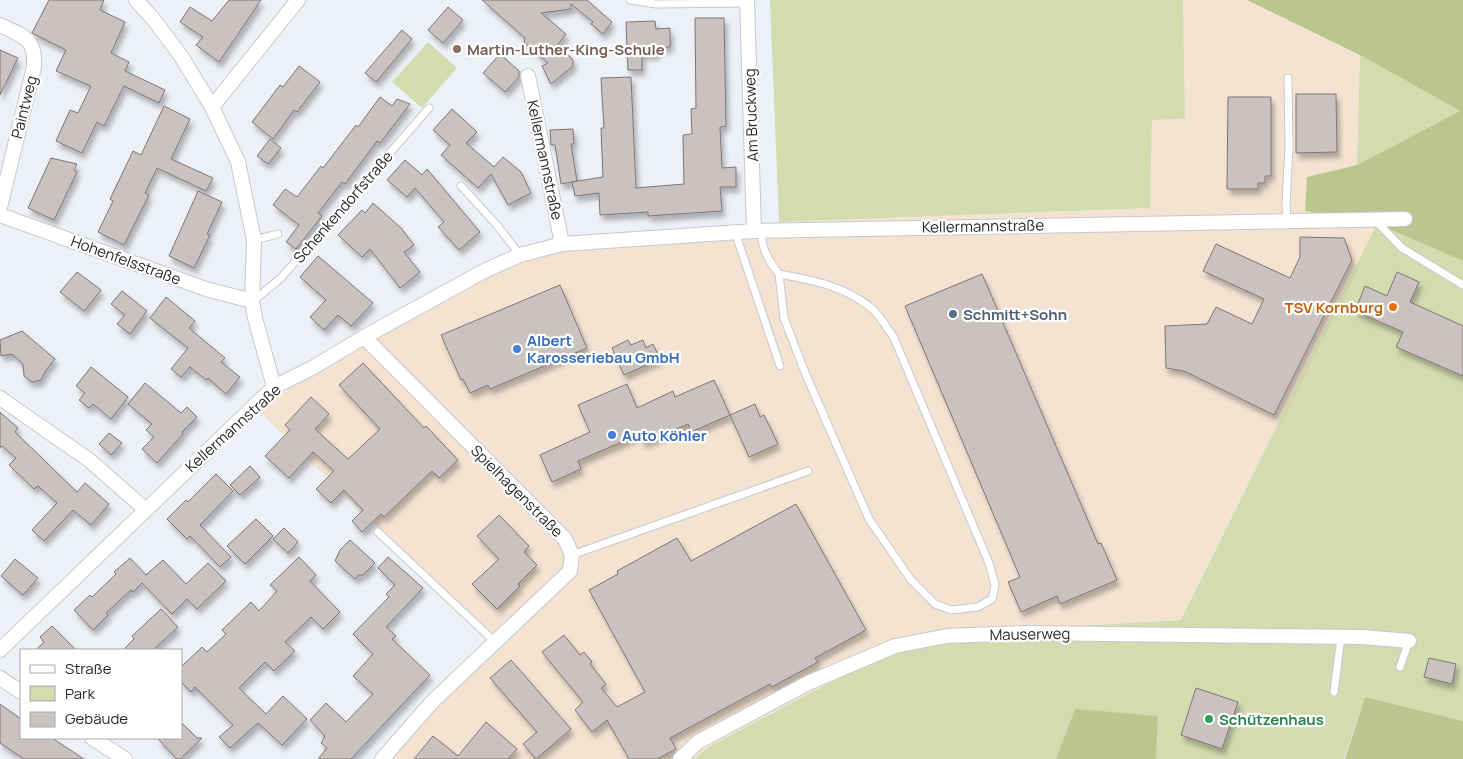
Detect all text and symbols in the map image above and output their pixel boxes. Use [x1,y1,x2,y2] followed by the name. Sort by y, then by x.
[467,39,665,60] place label: Martin-Luther-King-Schule
[451,43,463,55] marker: Martin-Luther-King-Schule
[739,68,763,162] street label: Am Bruckweg
[6,73,42,141] street label: Paintweg
[522,98,568,222] street label: Kellermannstraße
[288,146,398,268] street label: Schenkendorfstraße
[922,214,1044,238] street label: Kellermannstraße
[68,230,184,290] street label: Hohenfelsstraße
[1284,297,1383,318] place label: TSV Kornburg
[1387,301,1399,313] marker: TSV Kornburg
[963,304,1067,325] place label: Schmitt+Sohn
[947,308,959,320] marker: Schmitt+Sohn
[527,330,680,368] place label: Albert Karosseriebau GmbH
[511,343,523,355] marker: Albert Karosseriebau GmbH
[181,379,286,477] street label: Kellermannstraße
[622,425,707,446] place label: Auto Köhler
[606,429,618,441] marker: Auto Köhler
[466,440,568,542] street label: Spielhagenstraße
[989,623,1071,645] street label: Mauserweg
[20,649,182,739] legend
[65,658,112,679] text: Straße
[65,683,95,704] text: Park
[65,708,128,729] text: Gebäude
[1219,709,1324,730] place label: Schützenhaus
[1203,713,1215,725] marker: Schützenhaus

